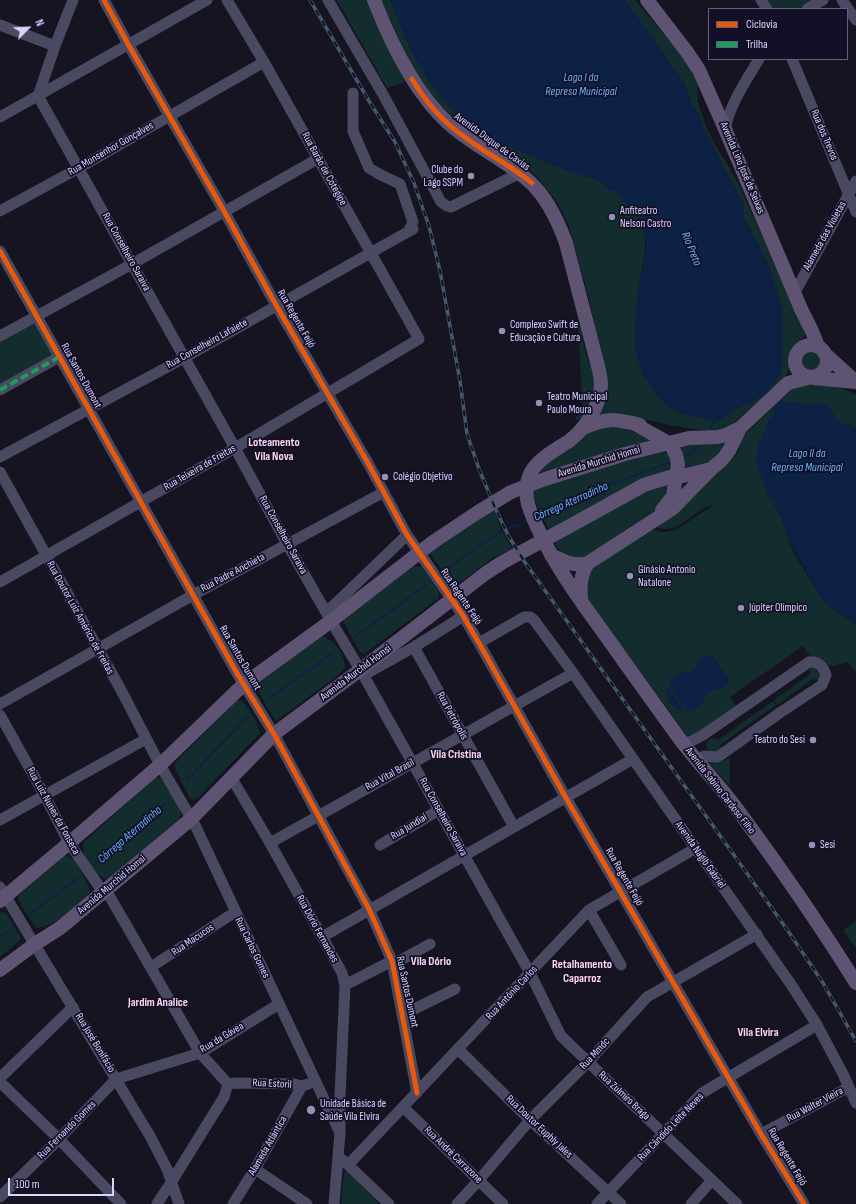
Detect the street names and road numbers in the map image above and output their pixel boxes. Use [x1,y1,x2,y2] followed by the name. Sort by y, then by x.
[807,107,841,163] street label: Rua dos Trevos
[452,110,532,174] street label: Avenida Duque de Caxias
[66,119,156,179] street label: Rua Monsenhor Gonçalves
[717,120,767,216] street label: Avenida Lino José de Seixas
[298,130,350,208] street label: Rua Barão de Cotegipe
[801,199,849,273] street label: Alameda das Violetas
[99,210,153,294] street label: Rua Conselheiro Saraiva
[274,288,318,350] street label: Rua Regente Feijó
[164,316,250,372] street label: Rua Conselheiro Lafaiete
[58,341,104,411] street label: Rua Santos Dumont
[162,442,238,494] street label: Rua Teixeira de Freitas
[556,443,642,481] street label: Avenida Murchid Homsi
[256,493,310,577] street label: Rua Conselheiro Saraiva
[199,551,267,595] street label: Rua Padre Anchieta
[43,559,117,677] street label: Rua Doutor Luiz Américo de Freitas
[437,566,485,628] street label: Rua Regente Feijó
[216,623,264,693] street label: Rua Santos Dumont
[318,642,394,704] street label: Avenida Murchid Homsi
[433,690,471,742] street label: Rua Petrópolis
[682,745,758,837] street label: Avenida Sabino Cardoso Filho
[363,756,417,794] street label: Rua Vital Brasil
[24,765,82,857] street label: Rua Luiz Nunes da Fonseca
[416,775,470,859] street label: Rua Conselheiro Saraiva
[388,811,430,843] street label: Rua Jundiaí
[672,819,728,891] street label: Avenida Nagib Gabriel
[602,846,646,908] street label: Rua Regente Feijó
[75,853,149,917] street label: Avenida Murchid Homsi
[293,893,341,965] street label: Rua Dório Fernandes
[232,915,272,981] street label: Rua Carlos Gomes
[169,921,217,959] street label: Rua Macucos
[393,955,421,1029] street label: Rua Santos Dumont
[484,963,540,1023] street label: Rua Antônio Carlos
[72,1011,118,1075] street label: Rua José Bonifácio
[198,1020,246,1056] street label: Rua da Gávea
[577,1036,613,1072] street label: Rua Mmdc
[595,1069,653,1123] street label: Rua Zulmiro Braga
[252,1076,292,1092] street label: Rua Estoril
[784,1085,846,1125] street label: Rua Walter Vieira
[635,1090,707,1164] street label: Rua Cândido Leite Neves
[503,1093,575,1161] street label: Rua Doutor Euphly Jales
[35,1098,99,1162] street label: Rua Fernando Gomes
[246,1114,290,1178] street label: Alameda Atlântica
[421,1124,485,1186] street label: Rua André Carrazone
[765,1126,809,1188] street label: Rua Regente Feijó

